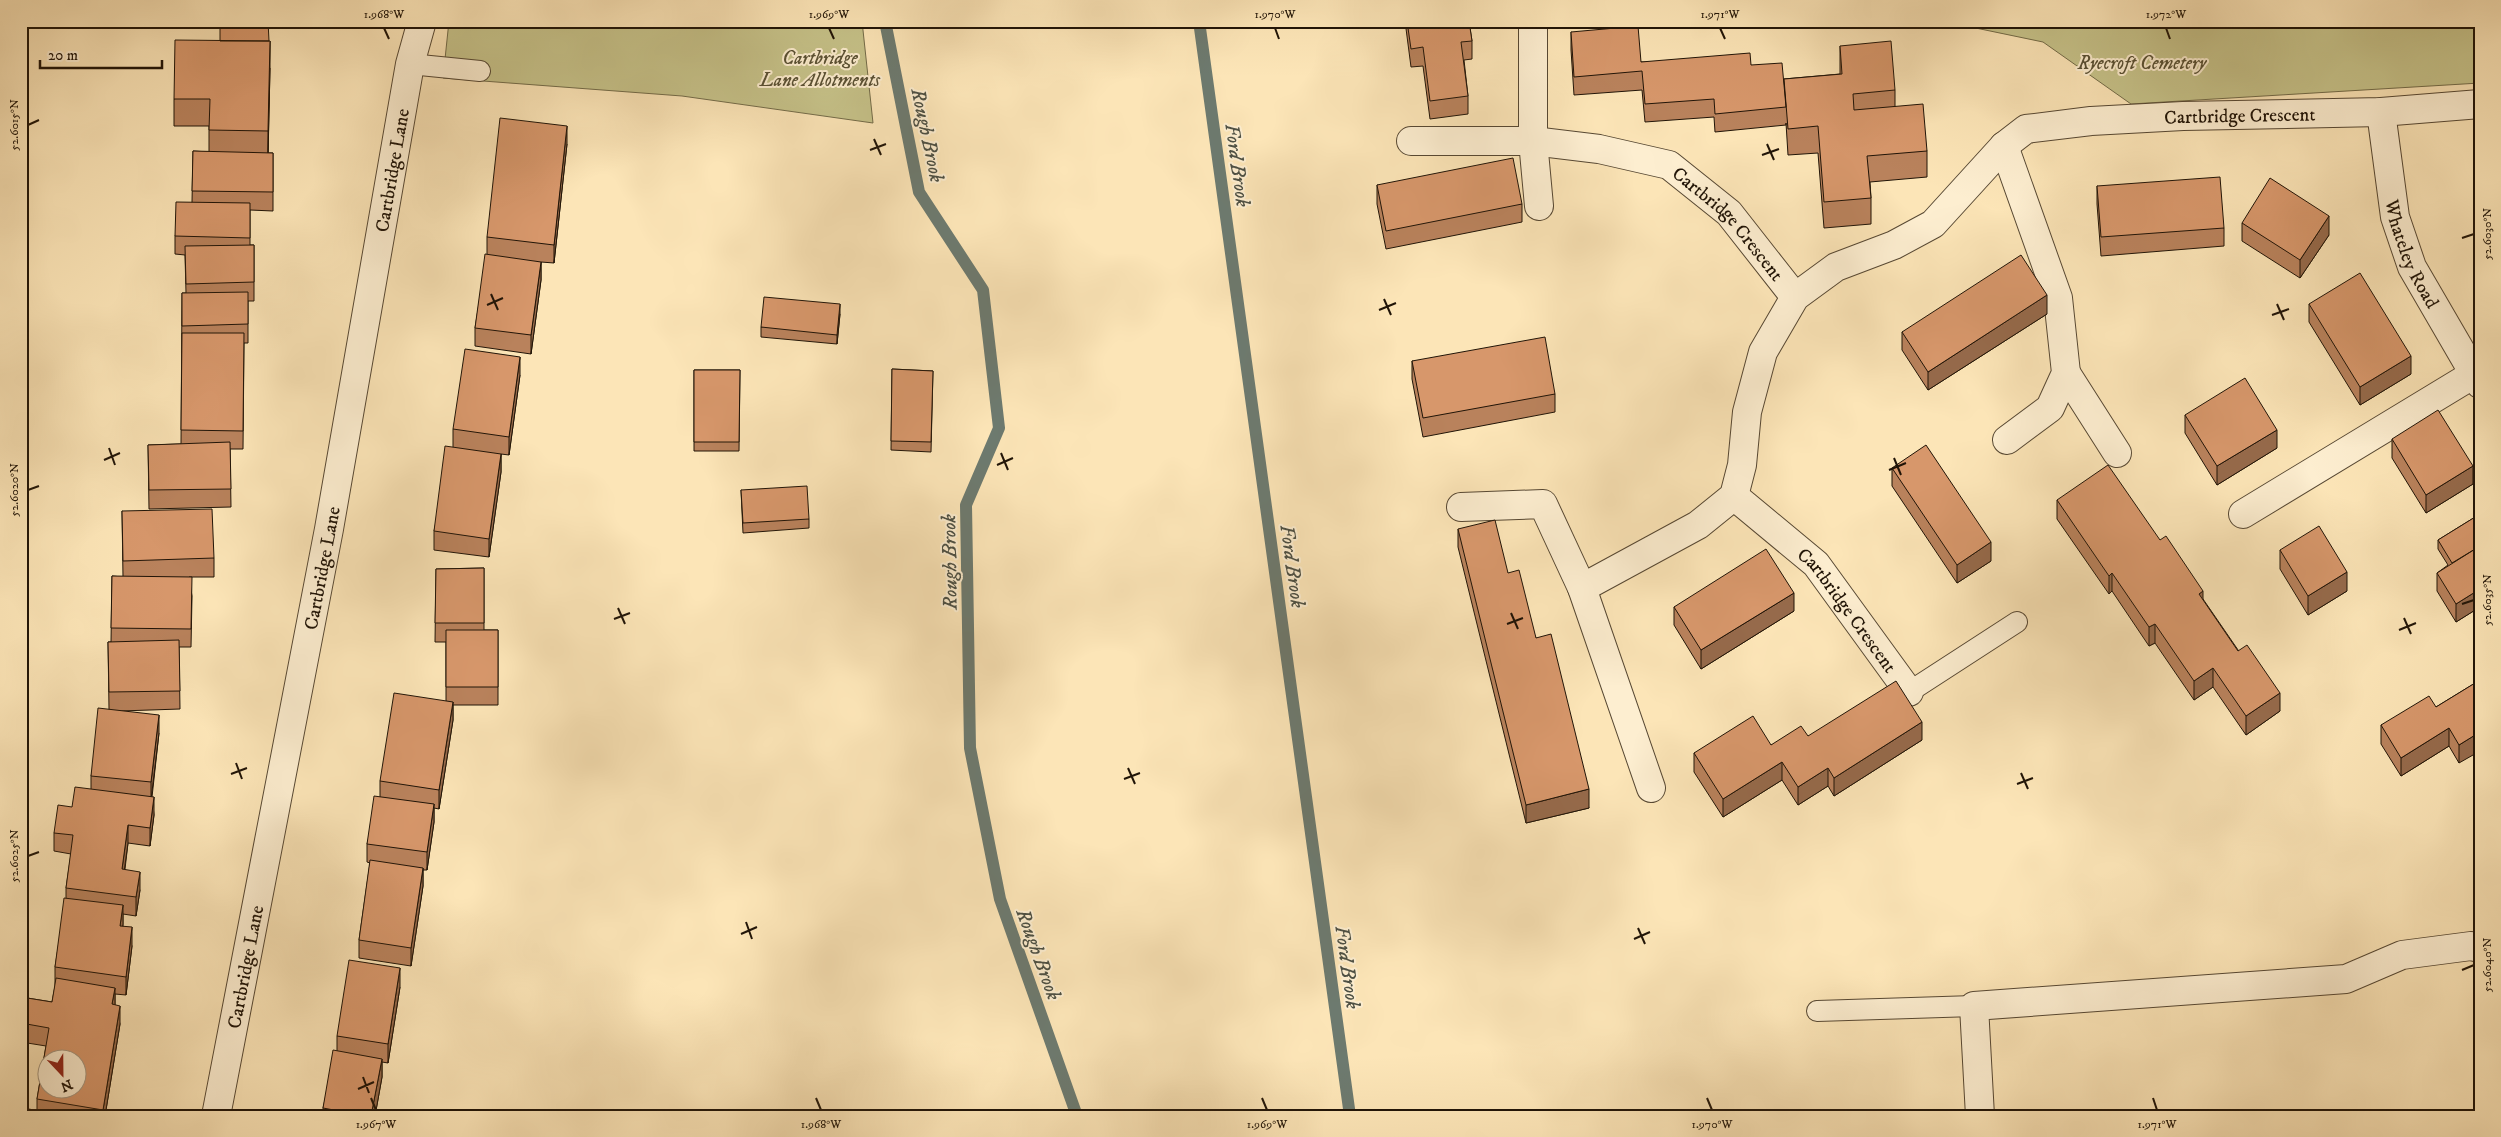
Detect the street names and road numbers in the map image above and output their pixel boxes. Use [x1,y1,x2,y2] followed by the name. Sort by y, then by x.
[2164,103,2316,130] street label: Cartbridge Crescent
[371,107,415,234] street label: Cartbridge Lane
[1667,162,1788,286] street label: Cartbridge Crescent
[2380,197,2444,313] street label: Whateley Road
[300,505,346,632] street label: Cartbridge Lane
[1792,543,1901,678] street label: Cartbridge Crescent
[223,903,269,1031] street label: Cartbridge Lane

